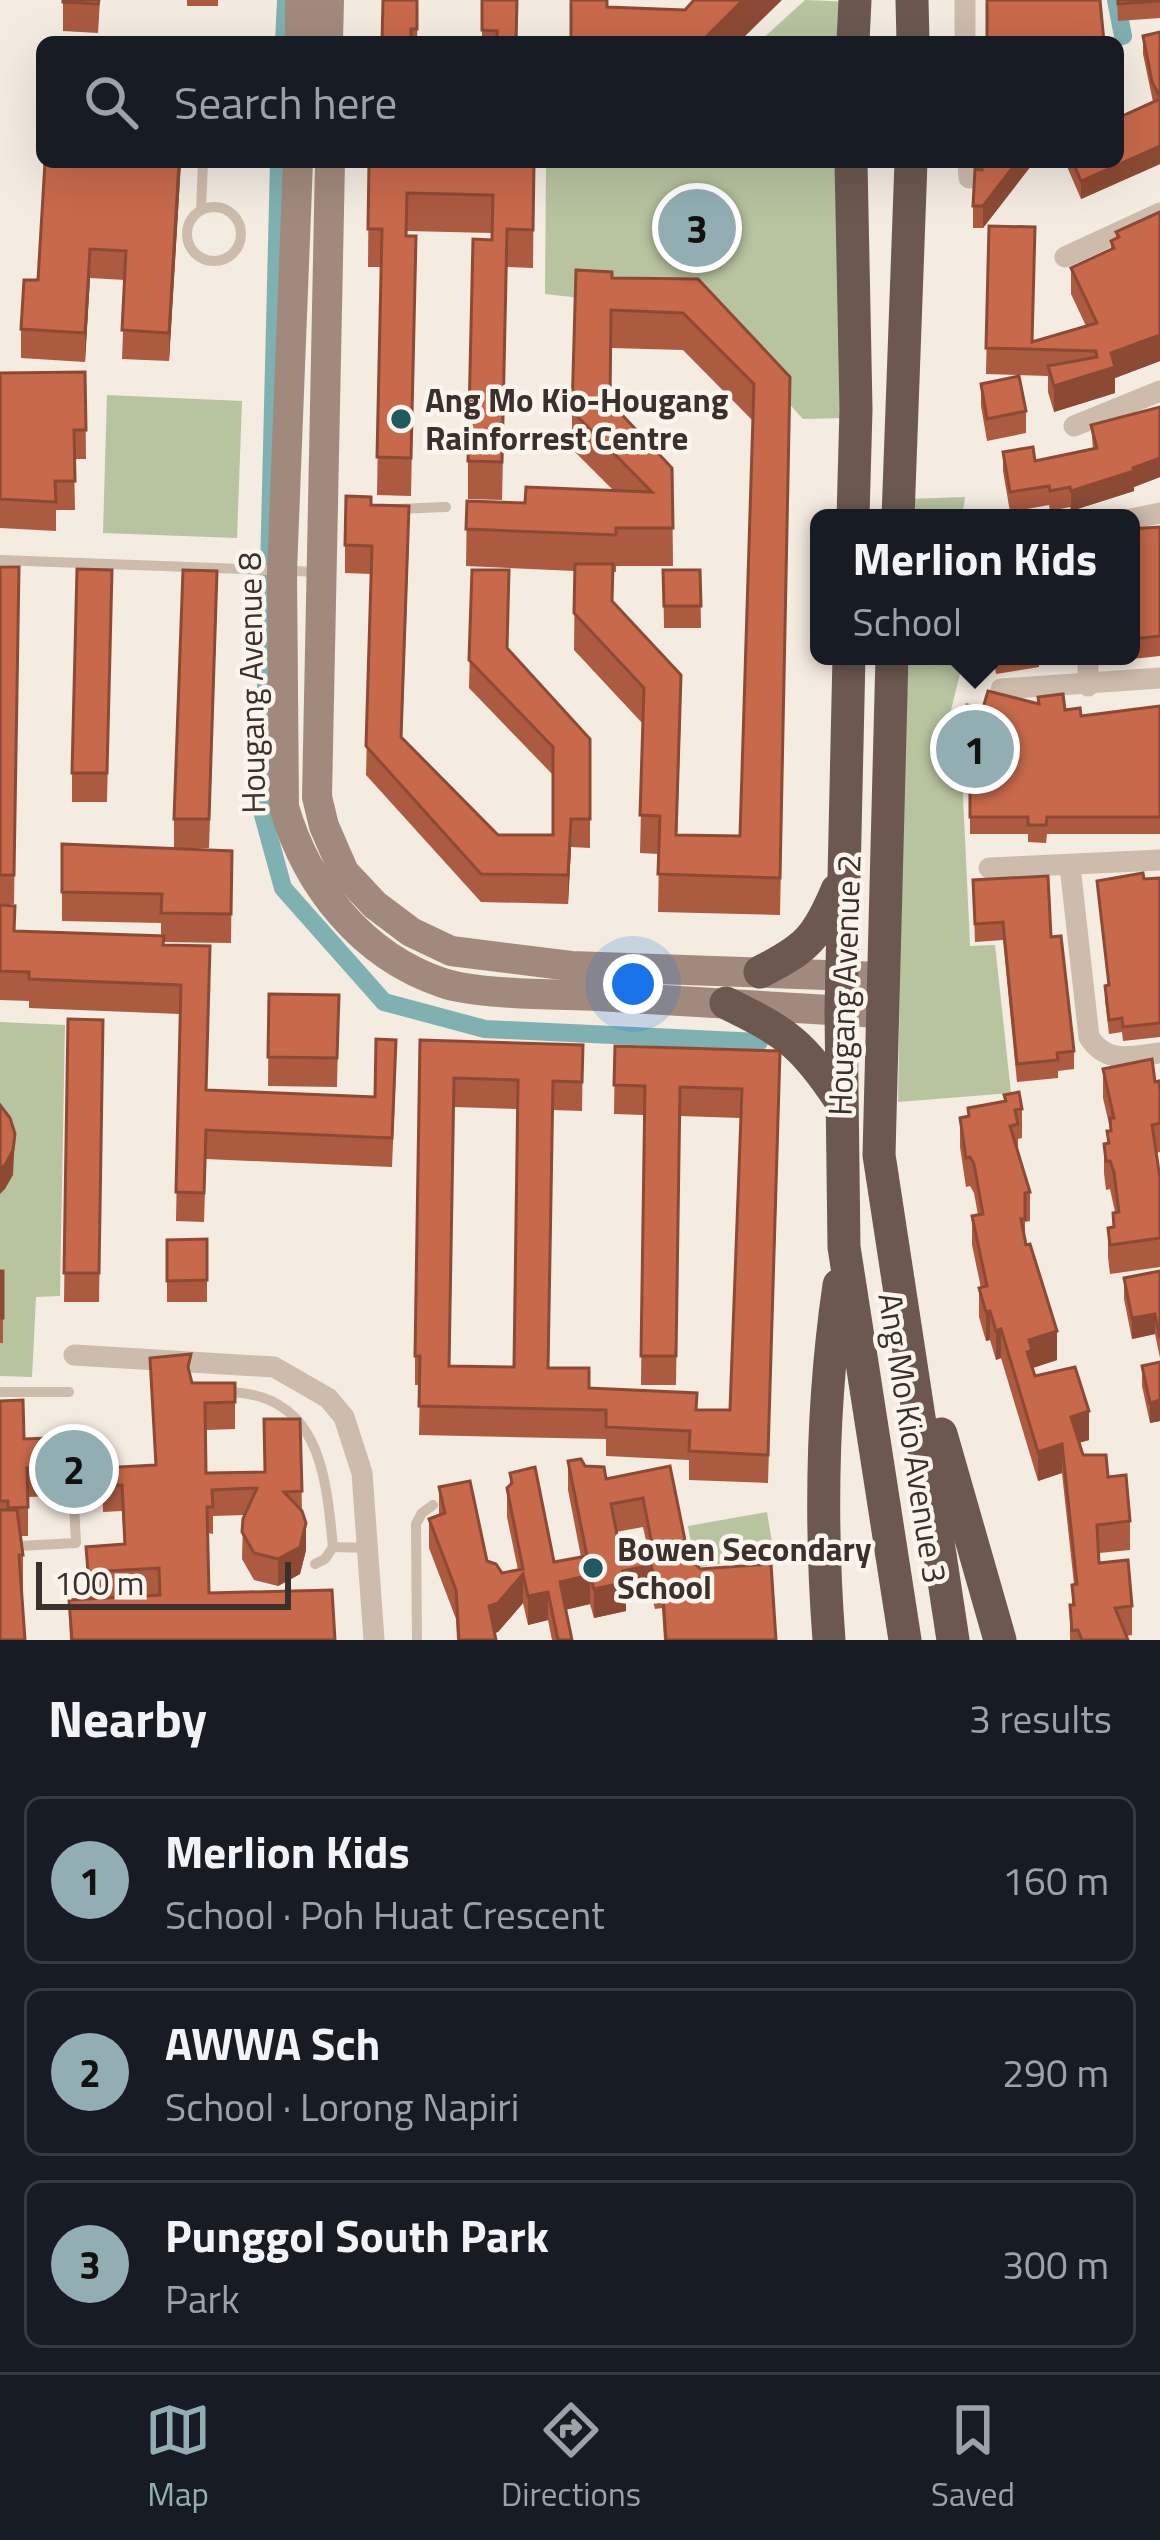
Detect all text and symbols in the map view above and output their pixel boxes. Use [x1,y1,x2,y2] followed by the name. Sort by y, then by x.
[36,36,1124,168] search box
[174,68,397,136] text: Search here
[78,69,144,135] icon: search
[658,183,736,273] pin: 3
[425,375,728,463] place label: Ang Mo Kio-Hougang Rainforrest Centre
[388,406,414,432] marker: Ang Mo Kio-Hougang Rainforrest Centre
[810,509,1140,665] popup
[853,524,1097,592] text: Merlion Kids
[224,552,278,814] street label: Hougang Avenue 8
[853,592,962,651] text: School
[936,704,1014,794] pin: 1
[814,853,874,1117] street label: Hougang Avenue 2
[603,954,663,1014] your location
[865,1289,961,1587] street label: Ang Mo Kio Avenue 3
[35,1424,113,1514] pin: 2
[617,1524,871,1612] place label: Bowen Secondary School
[580,1555,606,1581] marker: Bowen Secondary School
[36,1556,291,1609] scale bar
[54,1558,144,1608] text: 100 m
[48,1679,207,1757] text: Nearby
[969,1689,1112,1748] text: 3 results
[165,1817,410,1885] text: Merlion Kids
[79,1851,101,1910] text: 1
[1002,1851,1109,1910] text: 160 m
[165,1885,605,1944] text: School · Poh Huat Crescent
[165,2009,381,2077] text: AWWA Sch
[79,2043,101,2102] text: 2
[1002,2043,1109,2102] text: 290 m
[165,2077,519,2136] text: School · Lorong Napiri
[165,2201,549,2269] text: Punggol South Park
[79,2235,101,2294] text: 3
[1002,2235,1109,2294] text: 300 m
[165,2269,240,2328] text: Park
[145,2397,211,2519] tab: Map
[501,2397,641,2519] tab: Directions
[931,2397,1015,2519] tab: Saved

